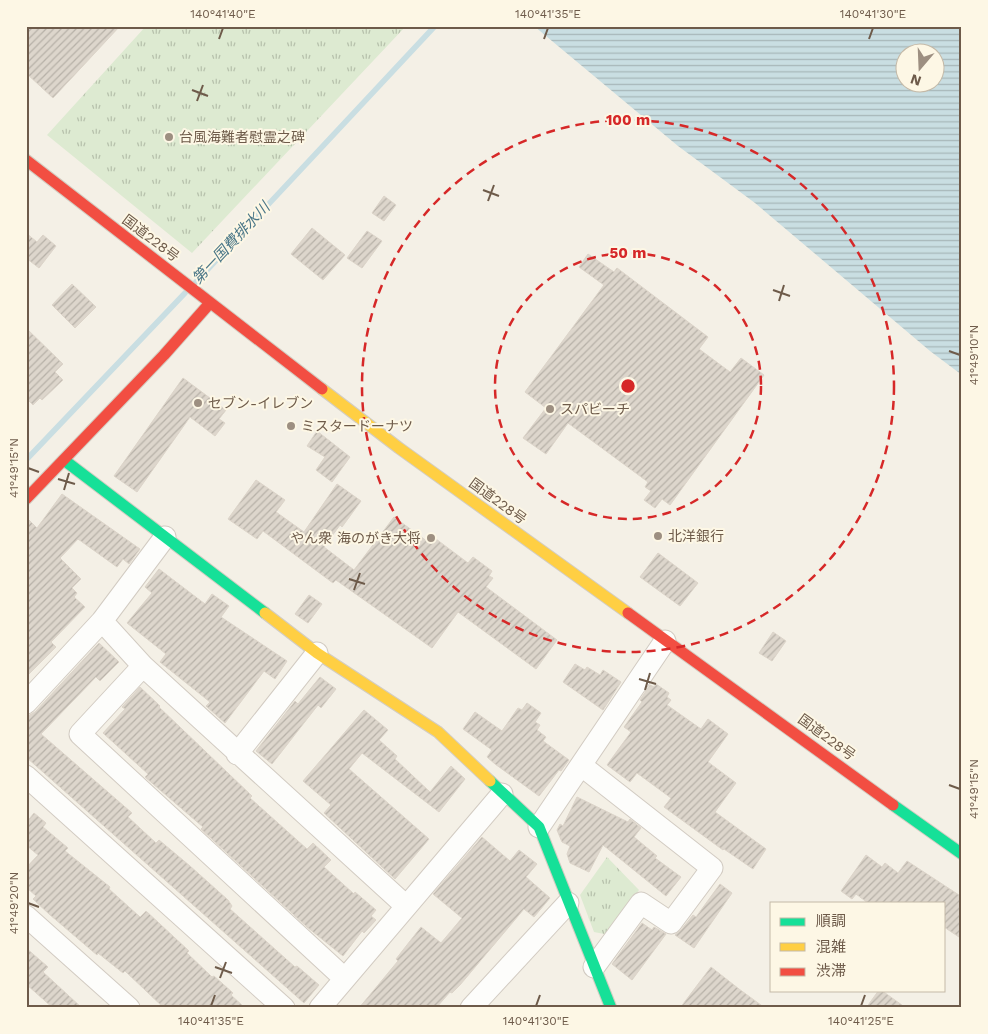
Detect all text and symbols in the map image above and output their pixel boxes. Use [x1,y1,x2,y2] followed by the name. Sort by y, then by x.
[190,7,256,21] text: 140°41'40"E
[515,7,581,21] text: 140°41'35"E
[840,7,906,21] text: 140°41'30"E
[896,42,946,92] north arrow
[908,71,923,90] text: N
[606,111,650,129] text: 100 m
[179,129,305,145] place label: 台風海難者慰霊之碑
[163,131,175,143] marker: 台風海難者慰霊之碑
[189,197,275,288] water label: 第一国費排水川
[119,211,183,265] street label: 国道228号
[610,244,646,262] text: 50 m
[967,325,981,385] text: 41°49'10"N
[619,377,637,395] centre of rings
[208,395,313,411] place label: セブン-イレブン
[192,397,204,409] marker: セブン-イレブン
[560,401,630,417] place label: スパビーチ
[544,403,556,415] marker: スパビーチ
[301,418,413,434] place label: ミスタードーナツ
[285,420,297,432] marker: ミスタードーナツ
[7,438,21,498] text: 41°49'15"N
[466,475,530,527] street label: 国道228号
[668,528,724,544] place label: 北洋銀行
[290,530,421,546] place label: やん衆 海のがき大将
[652,530,664,542] marker: 北洋銀行
[425,532,437,544] marker: やん衆 海のがき大将
[795,711,859,763] street label: 国道228号
[967,759,981,819] text: 41°49'15"N
[7,872,21,934] text: 41°49'20"N
[770,902,946,992] legend
[816,912,846,930] text: 順調
[816,938,846,956] text: 混雑
[816,962,846,980] text: 渋滞
[178,1014,244,1028] text: 140°41'35"E
[503,1014,569,1028] text: 140°41'30"E
[828,1014,894,1028] text: 140°41'25"E

